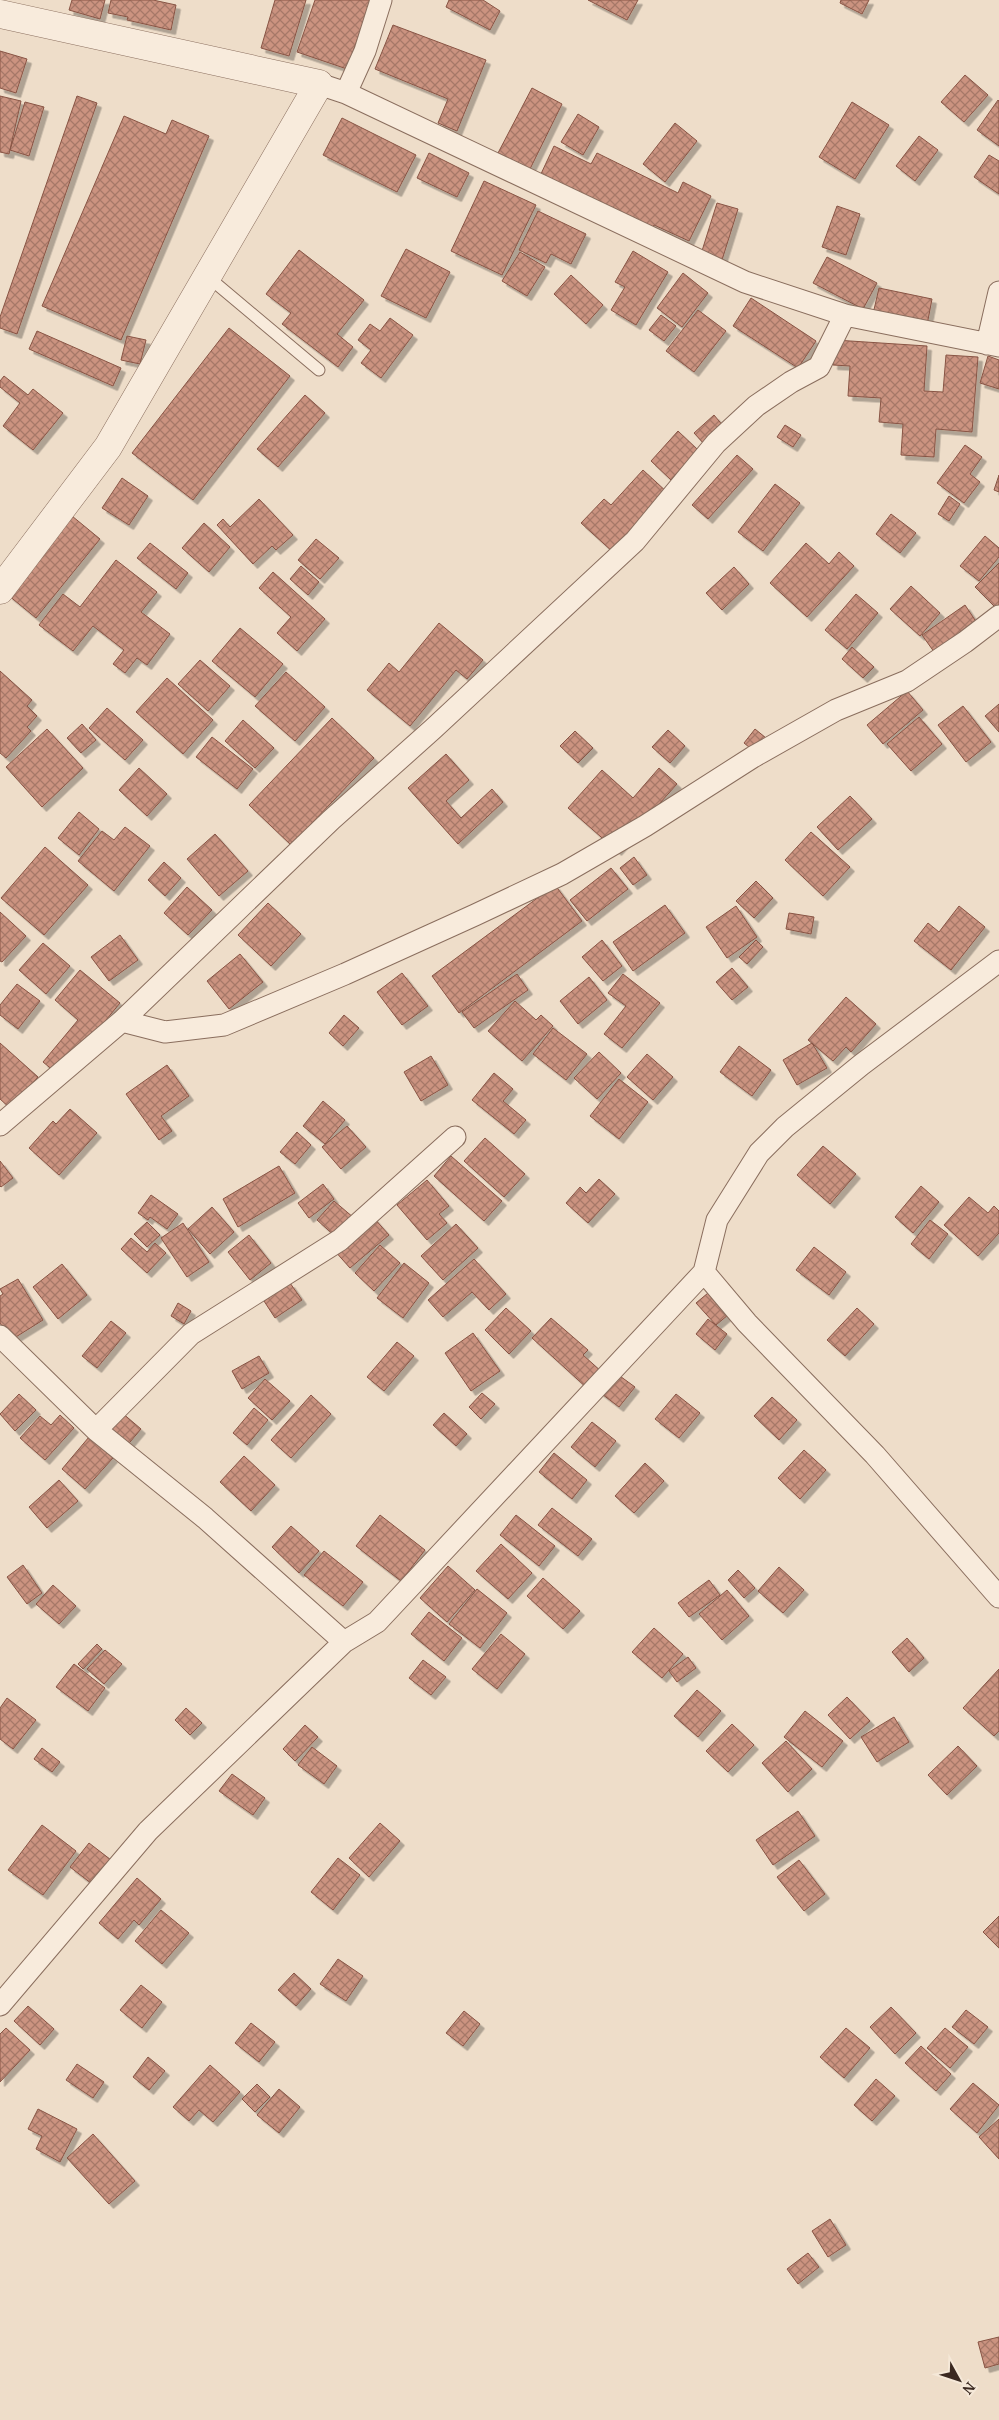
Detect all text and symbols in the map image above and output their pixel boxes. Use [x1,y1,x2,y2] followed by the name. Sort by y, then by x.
[934,2355,984,2405] north arrow
[958,2379,980,2399] text: N

